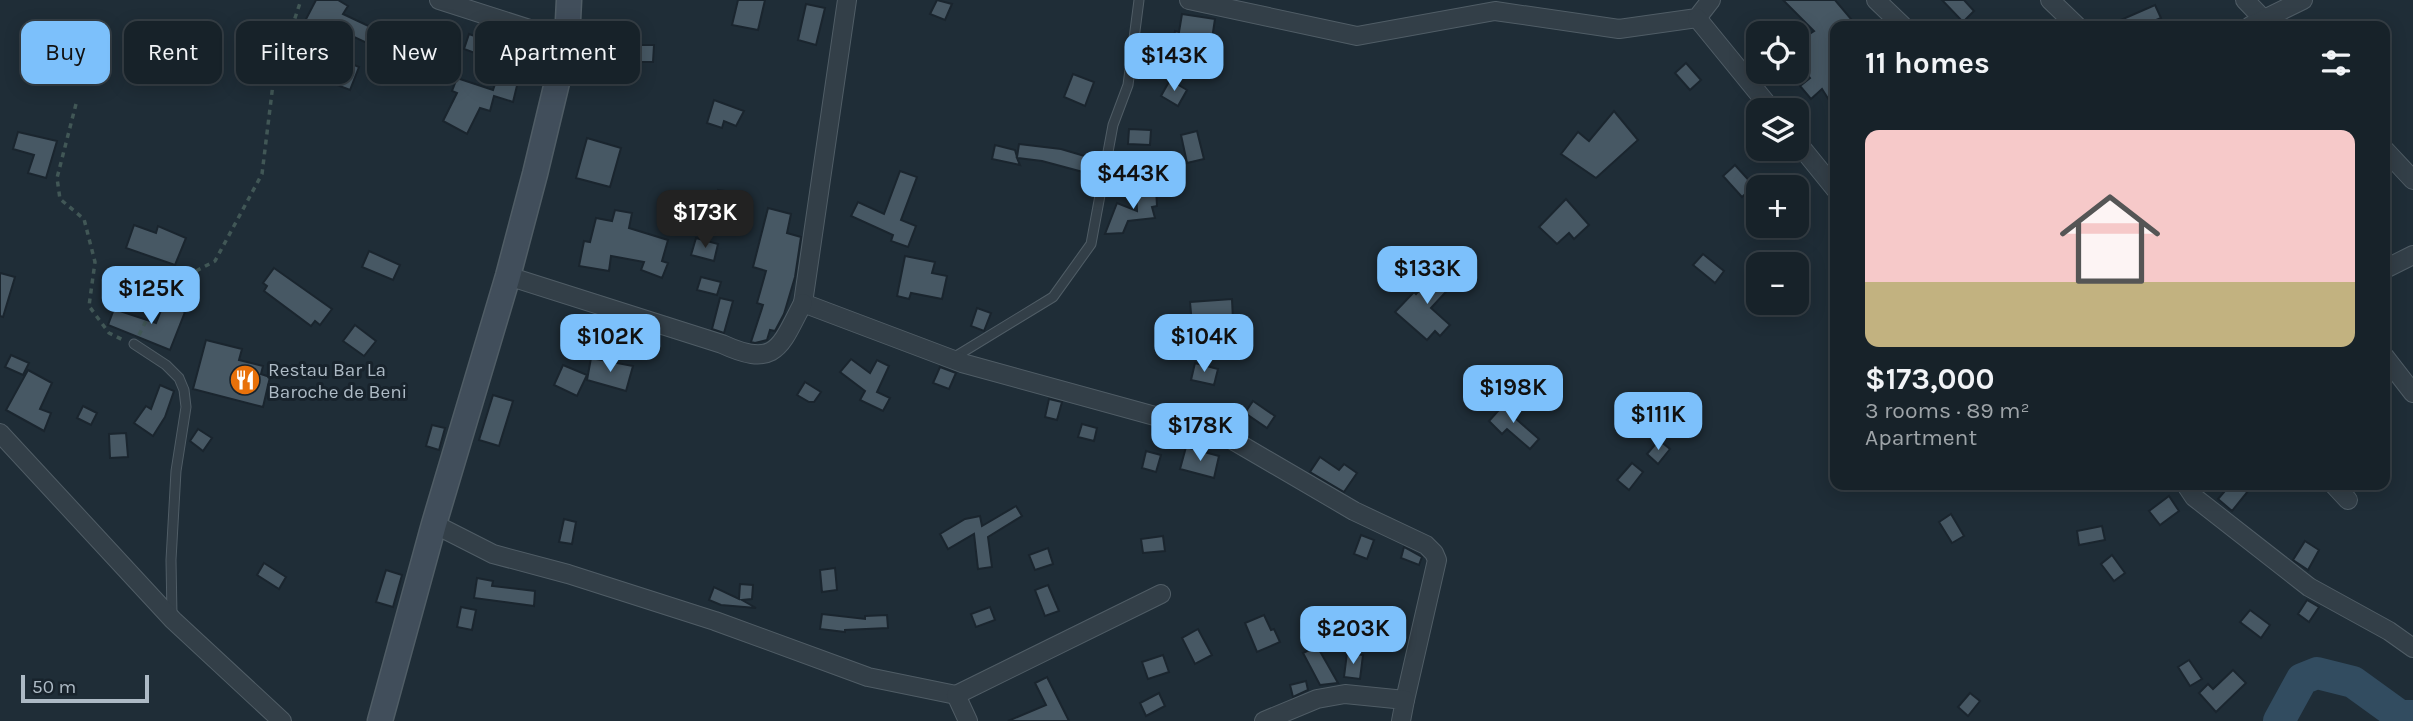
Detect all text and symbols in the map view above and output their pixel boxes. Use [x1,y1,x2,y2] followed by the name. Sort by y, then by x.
[21,21,110,84] chip: Buy
[124,21,222,84] chip: Rent
[236,21,353,84] chip: Filters
[367,21,461,84] chip: New
[475,21,640,84] chip: Apartment
[1746,21,1809,315] map controls
[1746,21,1809,84] button: locate
[1125,34,1223,93] pin: $143K
[1140,42,1208,69] text: $143K
[2317,44,2355,82] icon: filters
[1865,45,1990,81] text: 11 homes
[1746,98,1809,161] button: layers
[1084,152,1182,211] pin: $443K
[1097,160,1169,187] text: $443K
[1746,175,1809,238] button: +
[2047,176,2173,302] icon: home
[656,190,754,250] pin: $173K
[673,199,737,226] text: $173K
[1378,246,1476,306] pin: $133K
[1746,252,1809,315] button: −
[1393,255,1461,282] text: $133K
[102,266,200,326] pin: $125K
[118,275,184,302] text: $125K
[561,314,659,374] pin: $102K
[1155,314,1253,374] pin: $104K
[576,323,644,350] text: $102K
[1170,323,1238,350] text: $104K
[268,359,407,403] place label: Restau Bar La Baroche de Beni
[1865,361,1994,397] text: $173,000
[228,363,262,397] restaurant icon: Restau Bar La Baroche de Beni
[1464,366,1562,425] pin: $198K
[1479,374,1547,401] text: $198K
[1609,392,1707,452] pin: $111K
[1865,397,2030,424] text: 3 rooms · 89 m²
[1630,401,1686,428] text: $111K
[1151,404,1249,463] pin: $178K
[1167,412,1233,439] text: $178K
[1865,424,1977,451] text: Apartment
[1304,606,1402,666] pin: $203K
[1316,615,1390,642] text: $203K
[21,672,149,704] scale bar
[32,676,76,698] text: 50 m

